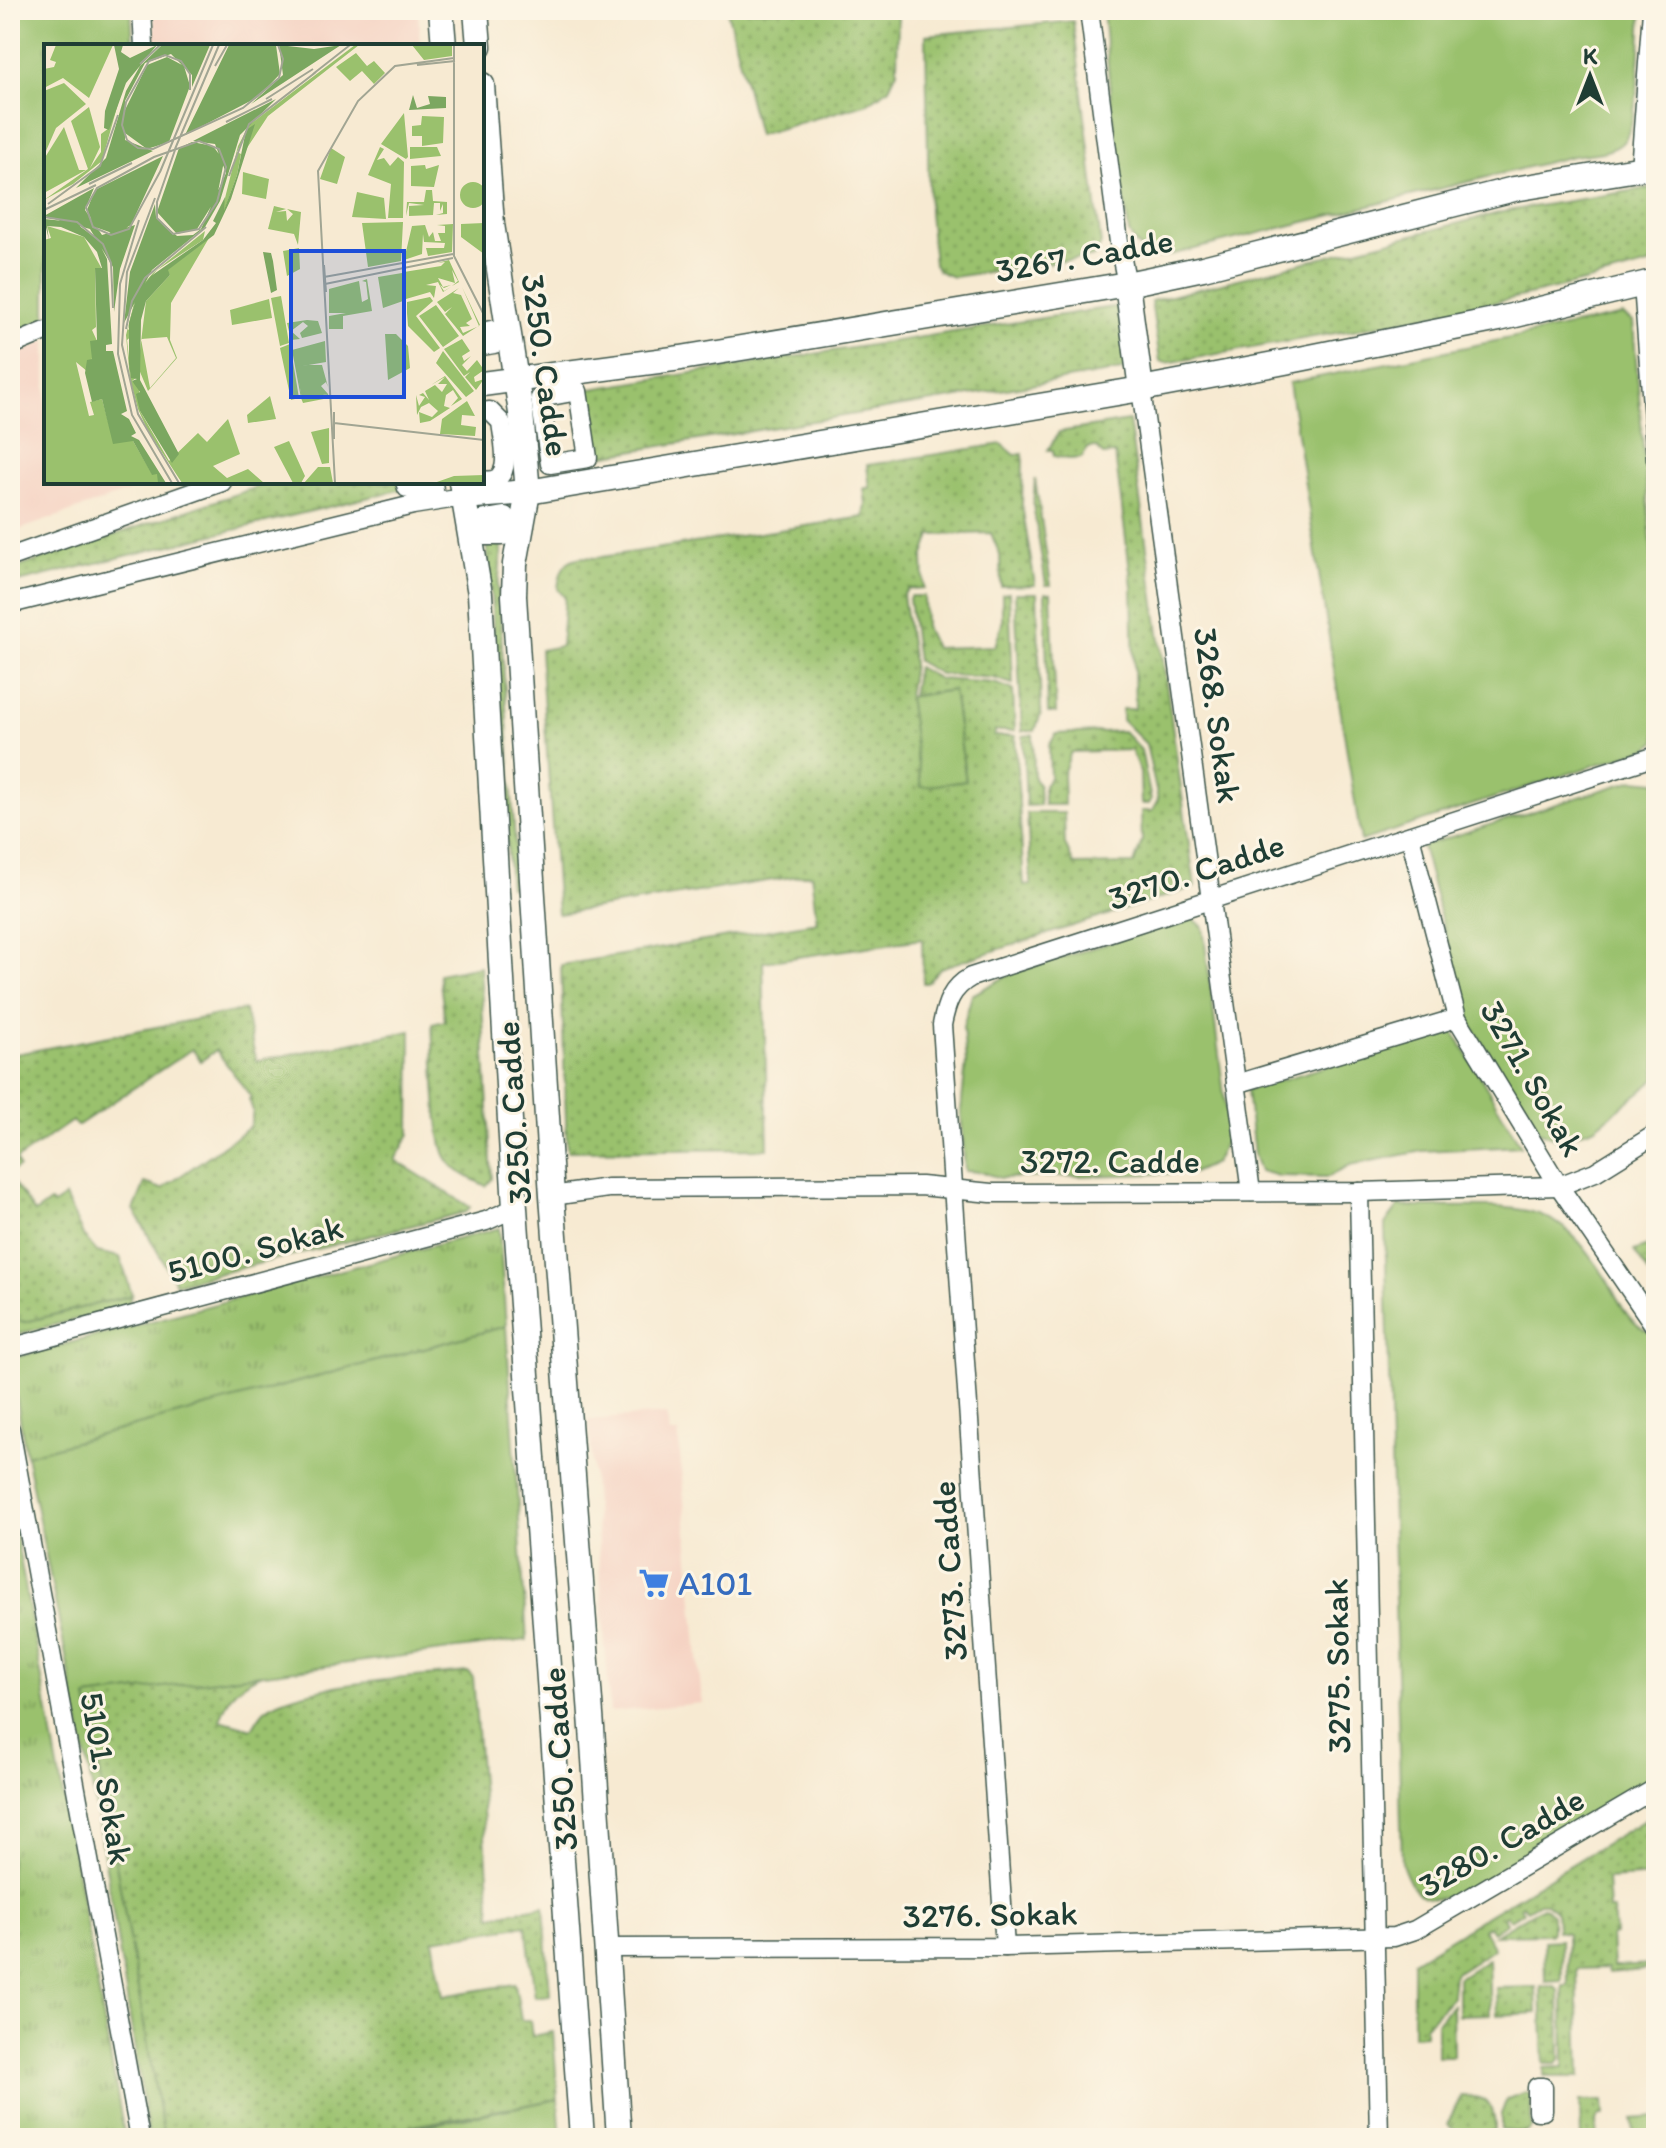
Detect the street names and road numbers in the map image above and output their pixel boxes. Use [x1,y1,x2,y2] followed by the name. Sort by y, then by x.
[992,220,1176,291] street label: 3267. Cadde
[512,271,579,459] street label: 3250. Cadde
[1185,624,1250,806] street label: 3268. Sokak
[1103,824,1289,919] street label: 3270. Cadde
[1472,993,1594,1164] street label: 3271. Sokak
[487,1020,540,1206] street label: 3250. Cadde
[1020,1141,1200,1182] street label: 3272. Cadde
[163,1206,347,1293] street label: 5100. Sokak
[923,1479,976,1662] street label: 3273. Cadde
[1315,1578,1360,1754] street label: 3275. Sokak
[533,1666,586,1852] street label: 3250. Cadde
[71,1689,142,1868] street label: 5101. Sokak
[1411,1779,1591,1906] street label: 3280. Cadde
[902,1892,1078,1937] street label: 3276. Sokak

